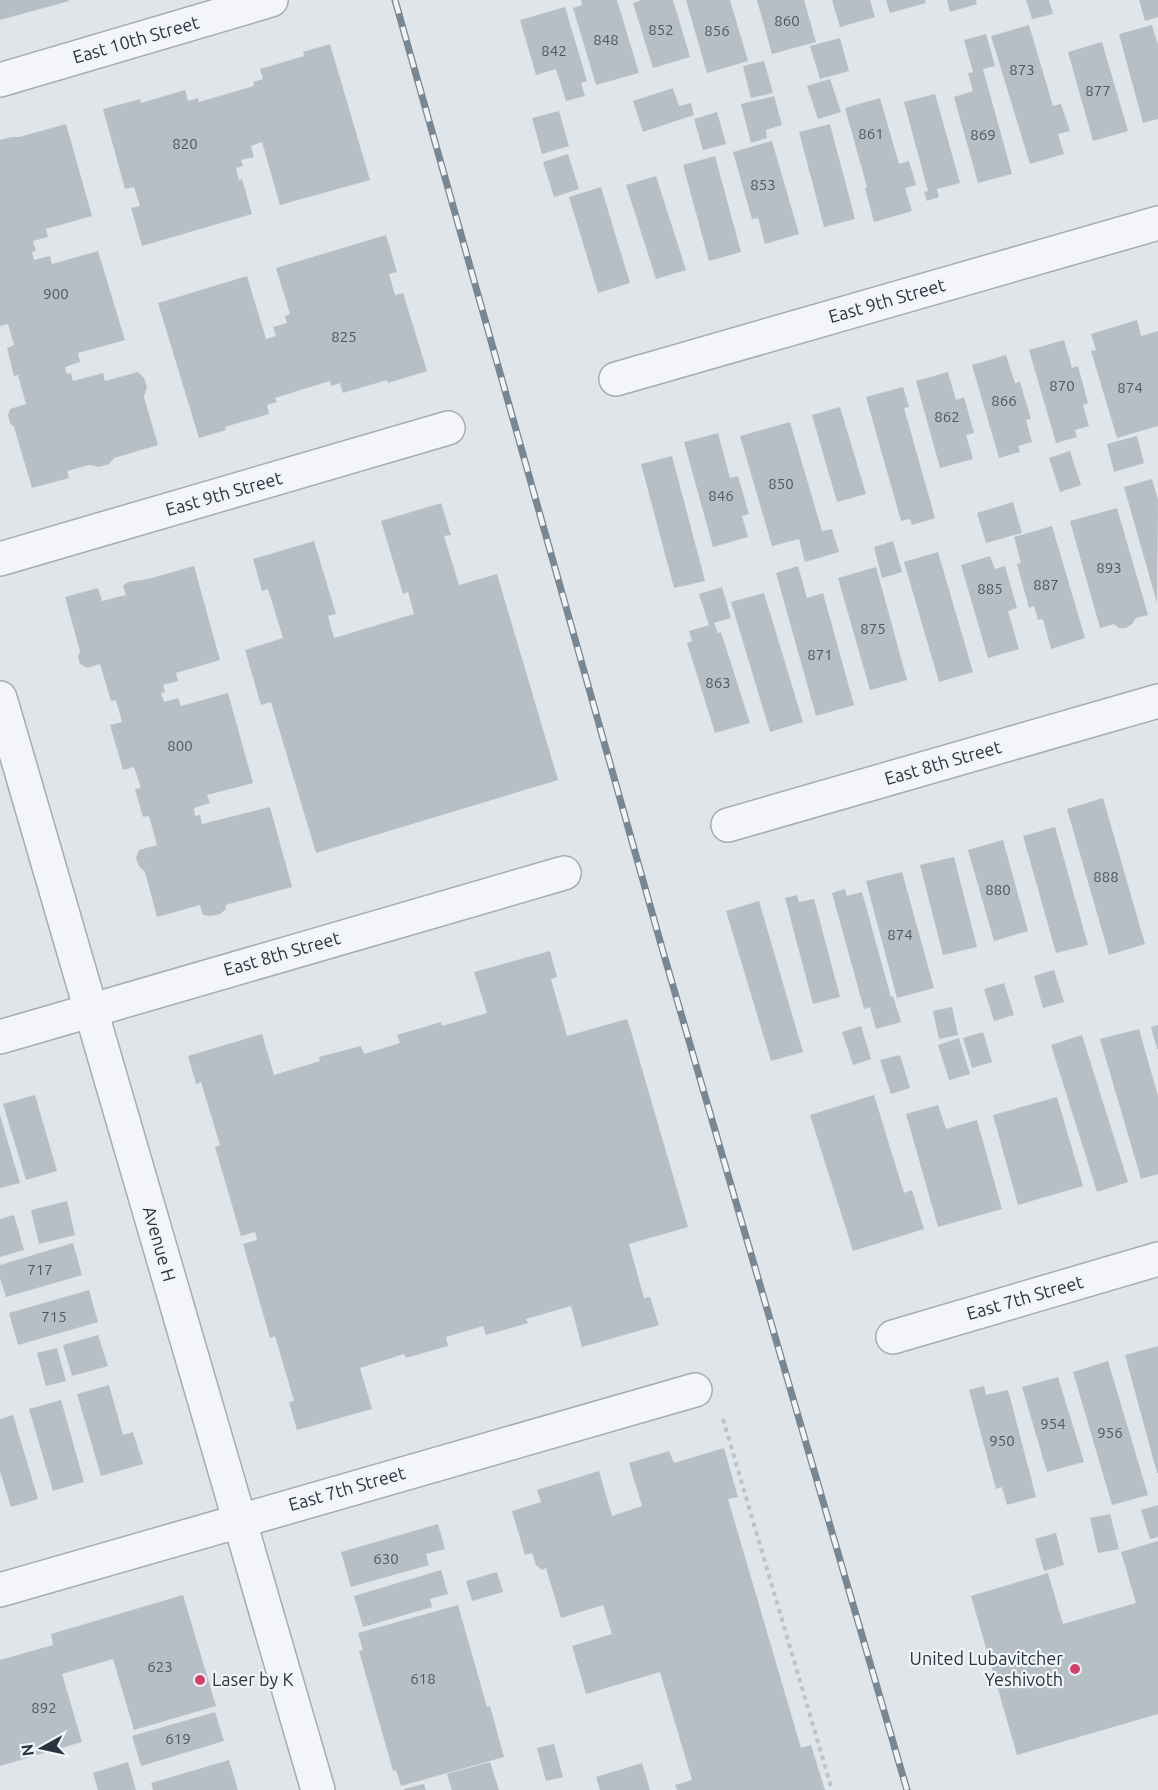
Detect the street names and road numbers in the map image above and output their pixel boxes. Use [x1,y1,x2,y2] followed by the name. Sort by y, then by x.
[70,11,201,67] street label: East 10th Street
[826,274,947,326] street label: East 9th Street
[163,467,284,519] street label: East 9th Street
[882,736,1003,788] street label: East 8th Street
[221,927,342,979] street label: East 8th Street
[140,1204,180,1284] street label: Avenue H
[964,1271,1085,1323] street label: East 7th Street
[286,1462,407,1514] street label: East 7th Street

